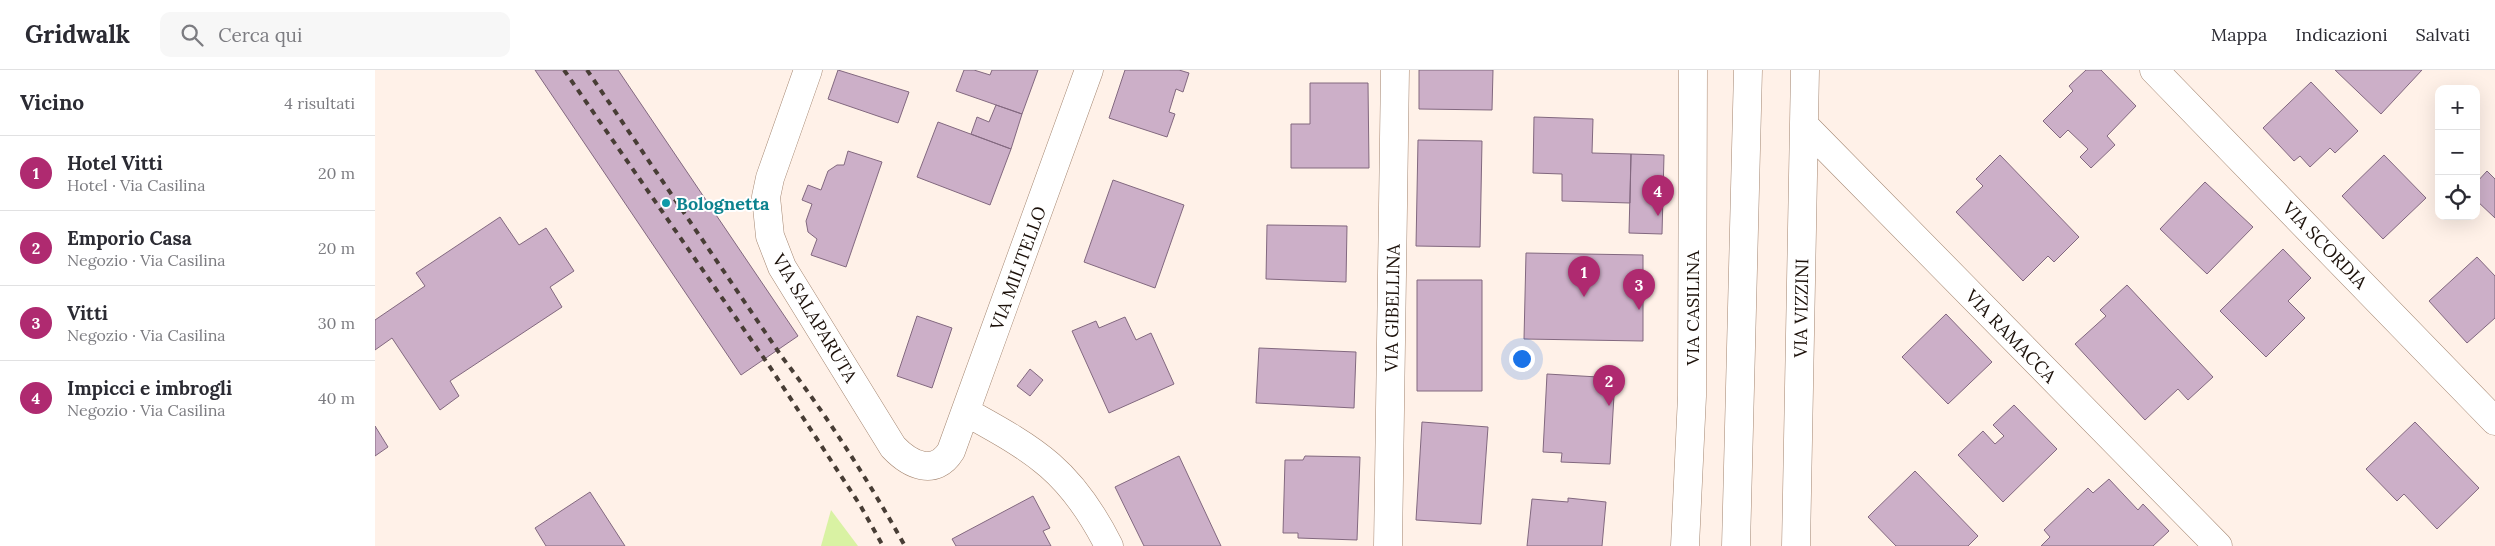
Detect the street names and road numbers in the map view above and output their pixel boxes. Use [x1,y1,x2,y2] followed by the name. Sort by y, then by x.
[2277,196,2373,294] street label: VIA SCORDIA
[985,203,1051,334] street label: VIA MILITELLO
[1379,243,1405,373] street label: VIA GIBELLINA
[767,249,863,387] street label: VIA SALAPARUTA
[1681,250,1704,367] street label: VIA CASILINA
[1789,258,1813,359] street label: VIA VIZZINI
[1960,284,2062,388] street label: VIA RAMACCA

